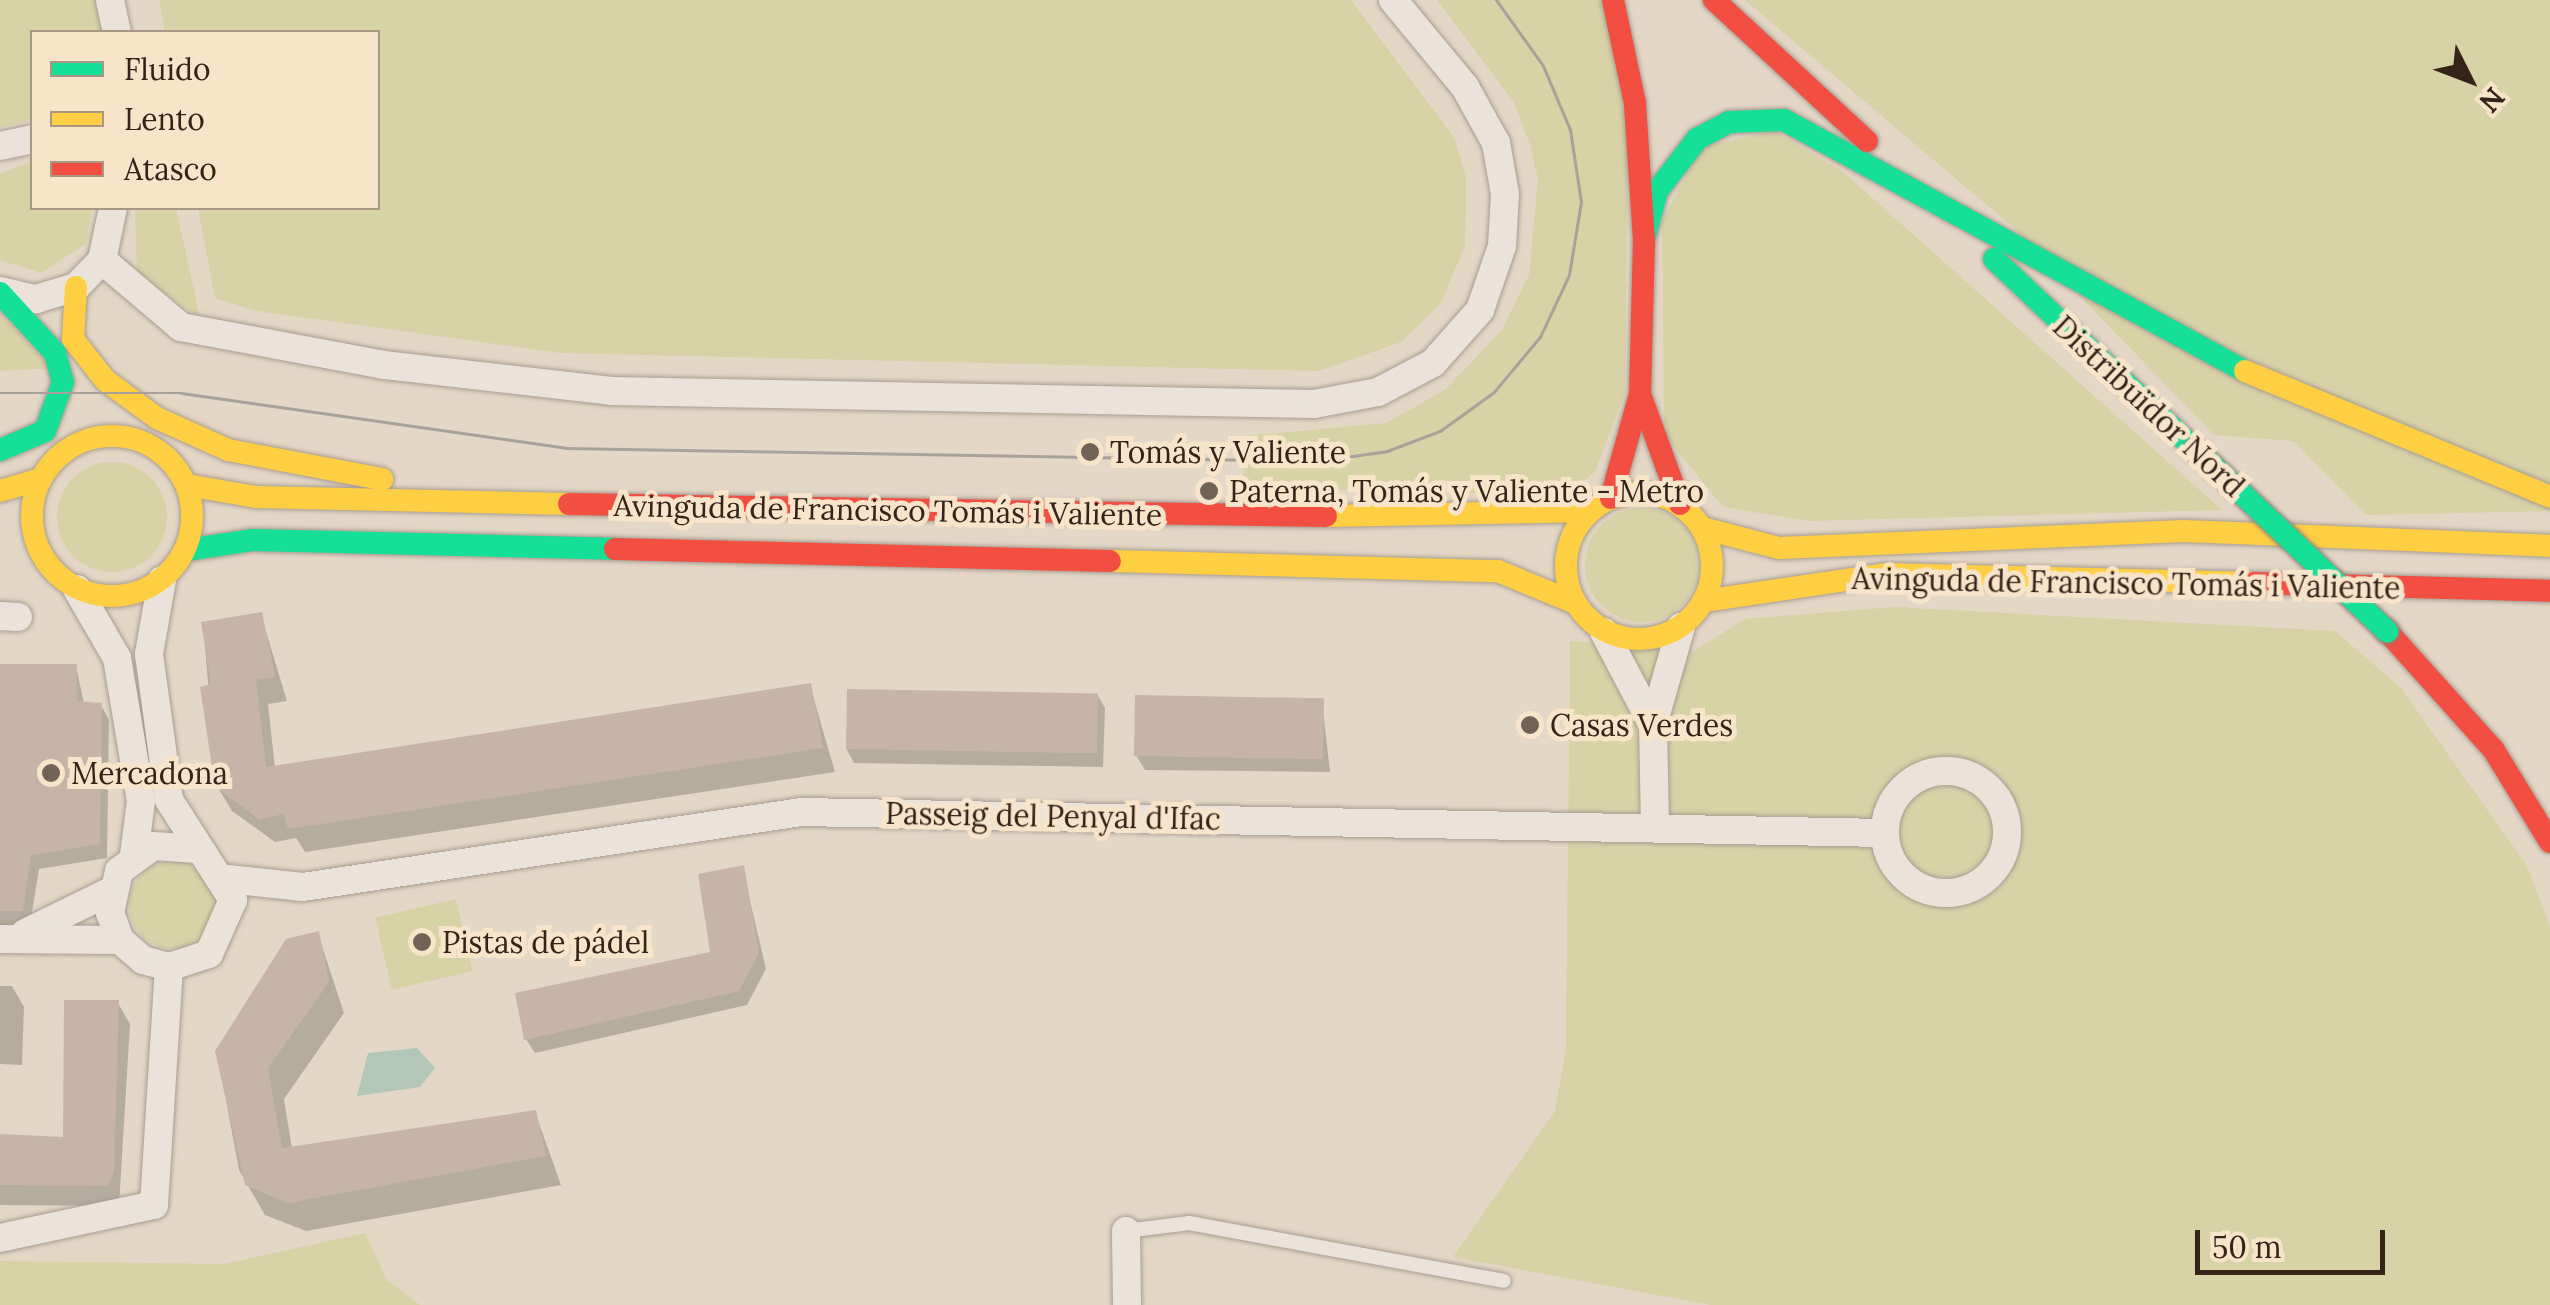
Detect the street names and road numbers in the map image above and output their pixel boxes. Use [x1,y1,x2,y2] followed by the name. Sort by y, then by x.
[2046,308,2252,504] street label: Distribuïdor Nord
[613,487,1163,533] street label: Avinguda de Francisco Tomás i Valiente
[1851,560,2401,606] street label: Avinguda de Francisco Tomás i Valiente
[885,795,1221,837] street label: Passeig del Penyal d'Ifac

